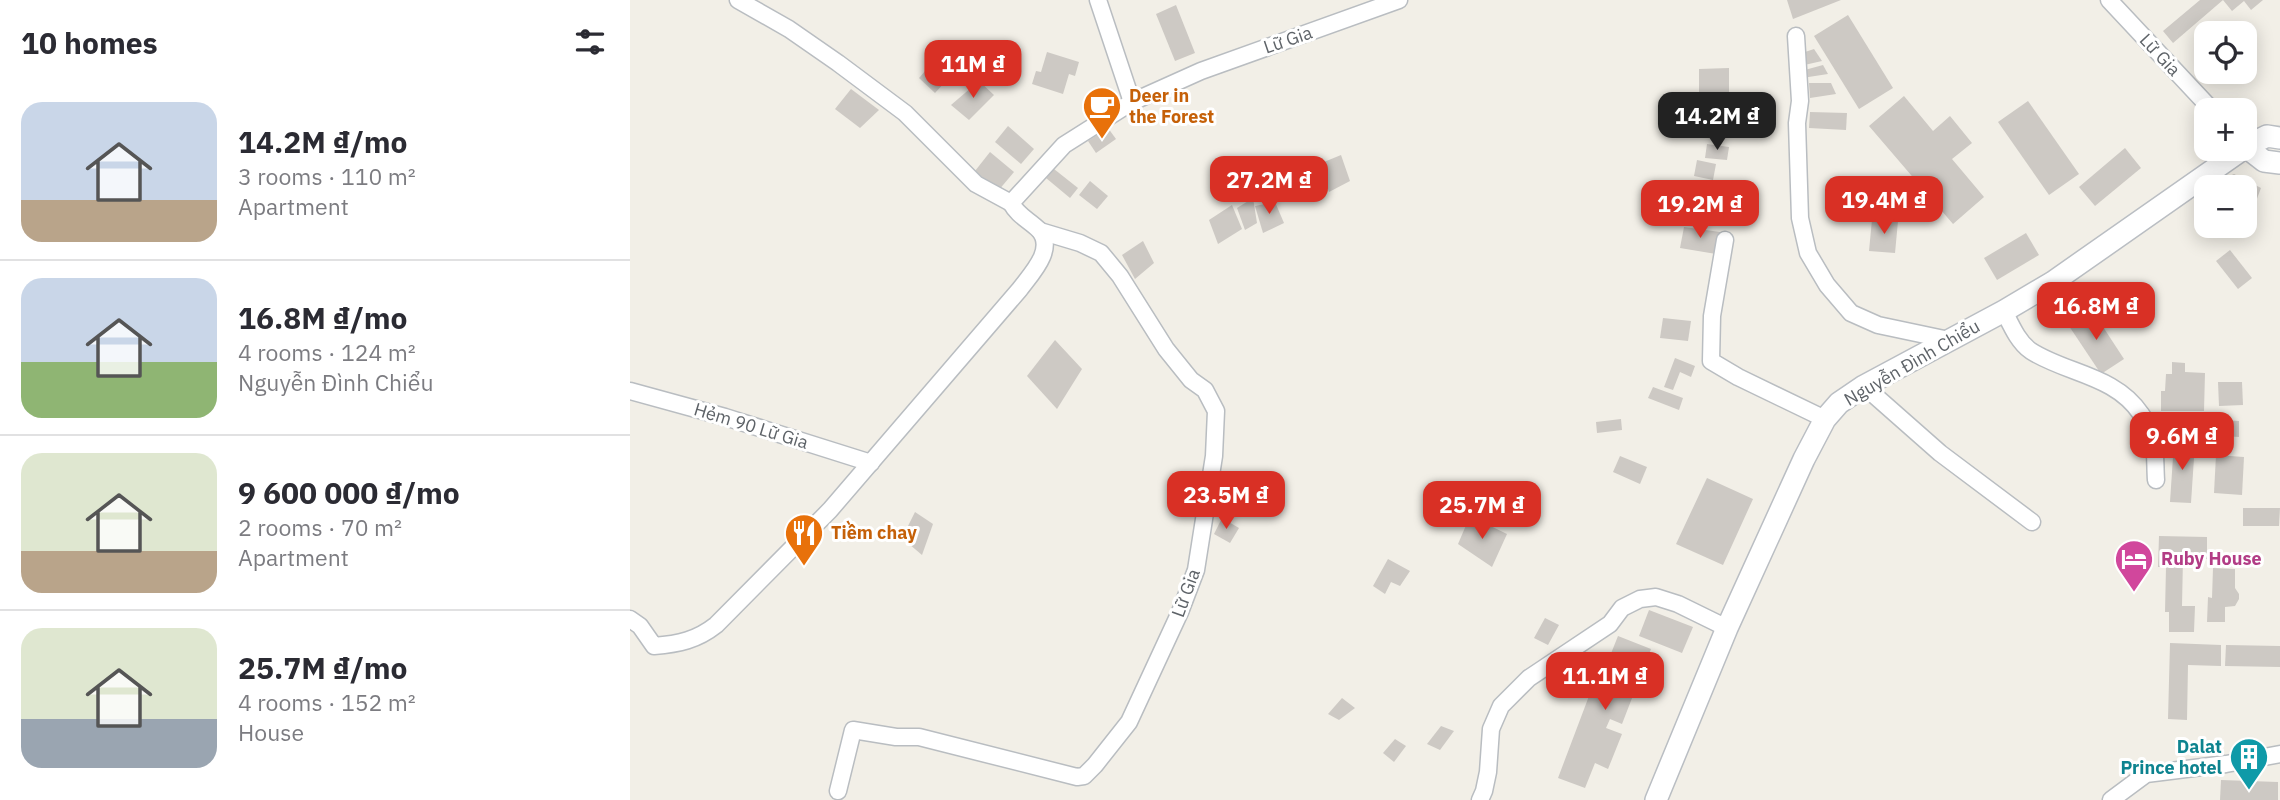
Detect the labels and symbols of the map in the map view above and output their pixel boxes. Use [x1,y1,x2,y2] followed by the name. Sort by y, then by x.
[1260,20,1316,59] street label: Lữ Gia
[2135,29,2186,81] street label: Lữ Gia
[924,41,1022,100] pin: 11M ₫
[1129,84,1214,128] place label: Deer in the Forest
[1081,85,1123,140] cafe icon: Deer in the Forest
[1652,92,1782,152] pin: 14.2M ₫
[1204,156,1334,216] pin: 27.2M ₫
[1819,176,1949,236] pin: 19.4M ₫
[1635,180,1765,240] pin: 19.2M ₫
[2031,282,2161,342] pin: 16.8M ₫
[1840,314,1984,411] street label: Nguyễn Đình Chiểu
[691,397,811,454] street label: Hẻm 90 Lữ Gia
[2125,412,2239,472] pin: 9.6M ₫
[1161,472,1291,531] pin: 23.5M ₫
[1417,482,1547,541] pin: 25.7M ₫
[783,512,825,567] restaurant icon: Tiềm chay
[831,520,917,544] place label: Tiềm chay
[2113,538,2155,593] hotel icon: Ruby House
[2161,547,2262,570] place label: Ruby House
[1166,565,1205,620] street label: Lữ Gia
[1540,652,1670,712] pin: 11.1M ₫
[2120,735,2223,779] place label: Dalat Prince hotel
[2228,736,2270,791] building icon: Dalat Prince hotel

